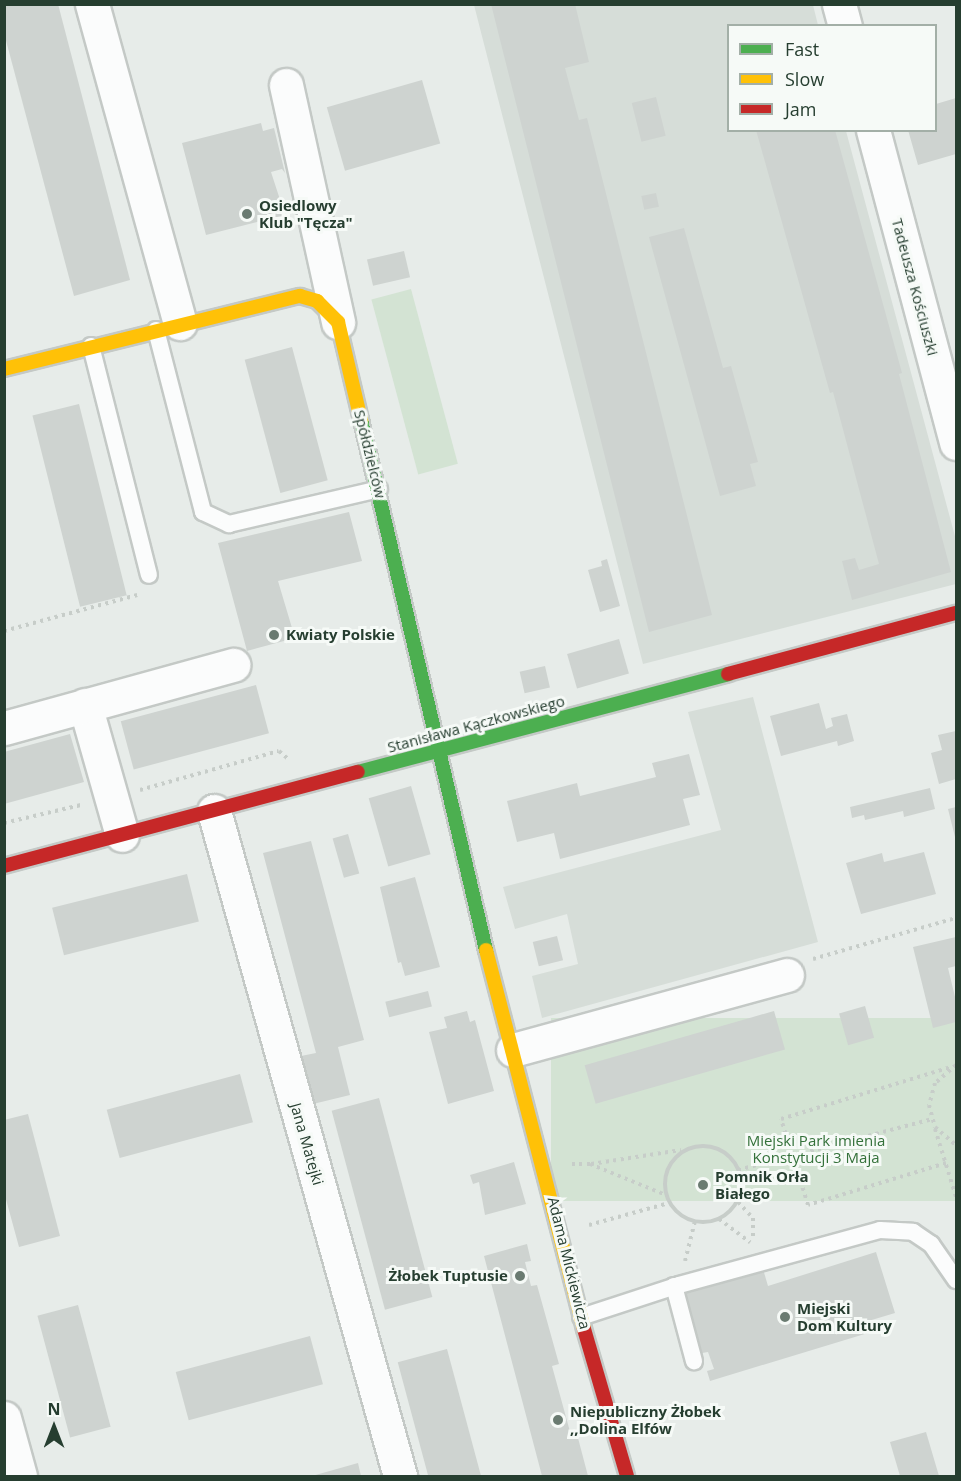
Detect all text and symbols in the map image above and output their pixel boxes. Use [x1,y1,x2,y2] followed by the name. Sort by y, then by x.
[727,24,937,132] legend
[785,37,819,61] text: Fast
[785,67,824,91] text: Slow
[785,97,817,121] text: Jam
[259,196,353,231] place label: Osiedlowy Klub "Tęcza"
[240,207,254,221] marker: Osiedlowy Klub "Tęcza"
[888,216,942,358] street label: Tadeusza Kościuszki
[350,408,390,500] street label: Spółdzielców
[286,626,395,644] place label: Kwiaty Polskie
[267,628,281,642] marker: Kwiaty Polskie
[385,692,567,756] street label: Stanisława Kączkowskiego
[287,1101,327,1187] street label: Jana Matejki
[747,1131,885,1166] park label: Miejski Park imienia Konstytucji 3 Maja
[715,1167,808,1202] place label: Pomnik Orła Białego
[696,1178,710,1192] marker: Pomnik Orła Białego
[544,1195,594,1331] street label: Adama Mickiewicza
[389,1267,508,1285] place label: Żłobek Tuptusie
[513,1269,527,1283] marker: Żłobek Tuptusie
[797,1299,892,1334] place label: Miejski Dom Kultury
[778,1310,792,1324] marker: Miejski Dom Kultury
[24,1397,84,1457] north arrow
[47,1398,61,1420] text: N
[570,1402,721,1437] place label: Niepubliczny Żłobek ,,Dolina Elfów
[551,1413,565,1427] marker: Niepubliczny Żłobek ,,Dolina Elfów

